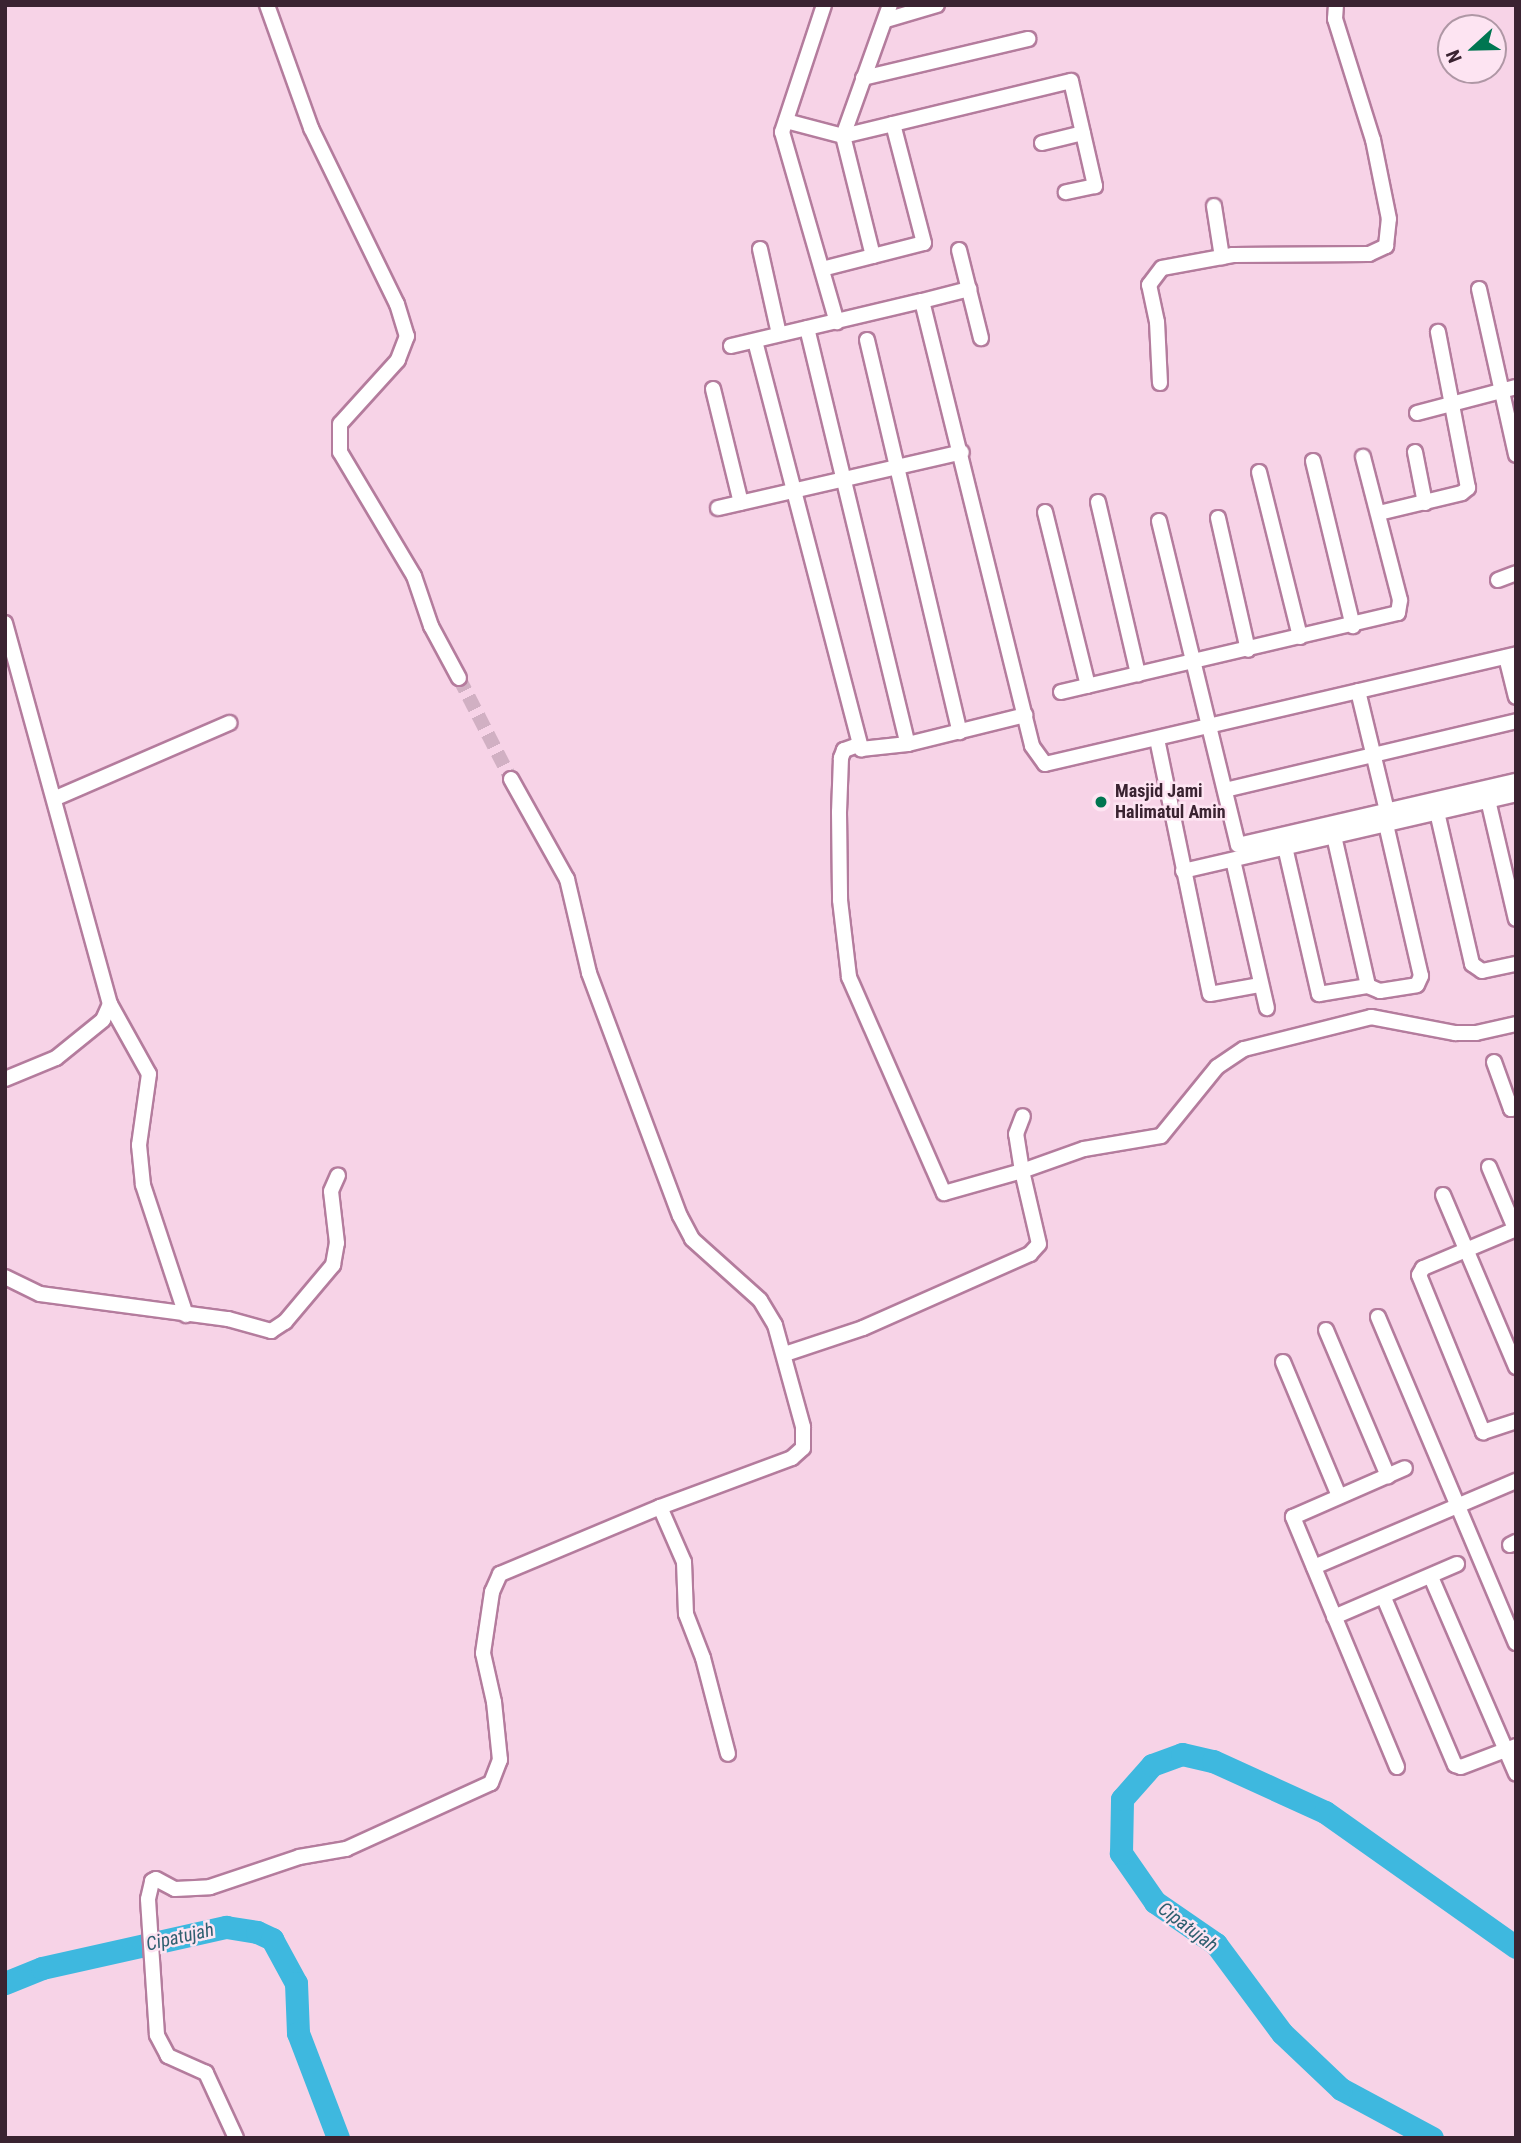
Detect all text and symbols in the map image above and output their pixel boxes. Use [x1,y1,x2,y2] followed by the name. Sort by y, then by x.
[1437,14,1507,84] north arrow
[1441,47,1467,66] text: N
[1115,781,1226,824] place label: Masjid Jami Halimatul Amin
[1093,794,1109,810] marker: Masjid Jami Halimatul Amin
[1154,1897,1222,1957] water label: Cipatujah
[144,1918,216,1956] water label: Cipatujah

